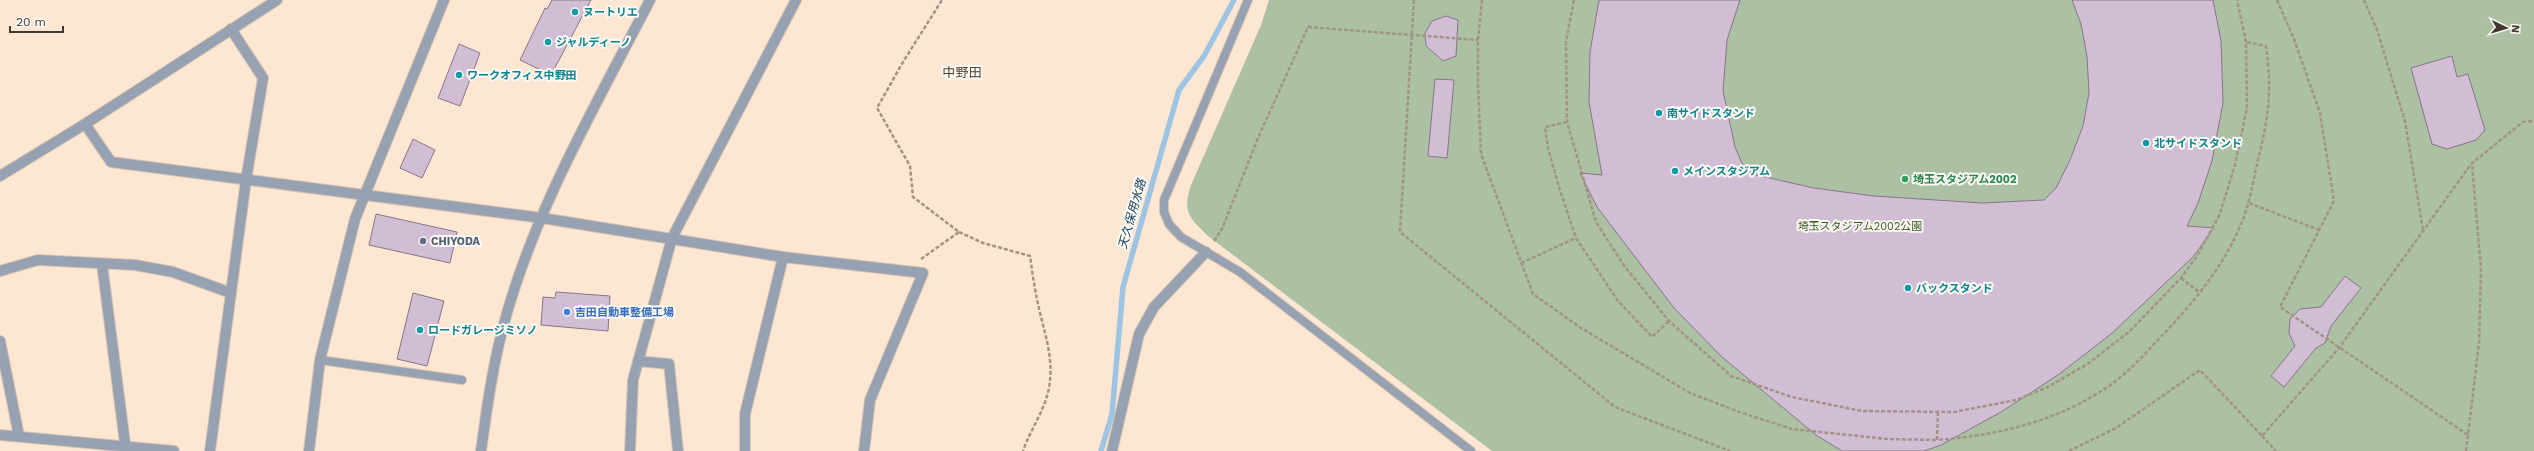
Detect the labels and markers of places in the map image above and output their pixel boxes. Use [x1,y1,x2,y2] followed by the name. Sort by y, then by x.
[583,6,638,19] place label: ヌートリエ
[570,7,580,17] marker: ヌートリエ
[556,36,631,49] place label: ジャルディーノ
[543,37,553,47] marker: ジャルディーノ
[467,69,577,82] place label: ワークオフィス中野田
[454,70,464,80] marker: ワークオフィス中野田
[1667,107,1755,120] place label: 南サイドスタンド
[1654,108,1664,118] marker: 南サイドスタンド
[2154,137,2242,150] place label: 北サイドスタンド
[2141,138,2151,148] marker: 北サイドスタンド
[1683,165,1770,178] place label: メインスタジアム
[1670,166,1680,176] marker: メインスタジアム
[1913,173,2017,186] place label: 埼玉スタジアム2002
[1900,174,1910,184] marker: 埼玉スタジアム2002
[431,235,481,248] place label: CHIYODA
[418,236,428,246] marker: CHIYODA
[1916,282,1993,295] place label: バックスタンド
[1903,283,1913,293] marker: バックスタンド
[575,306,674,319] place label: 吉田自動車整備工場
[562,307,572,317] marker: 吉田自動車整備工場
[428,324,537,337] place label: ロードガレージミソノ
[415,325,425,335] marker: ロードガレージミソノ

